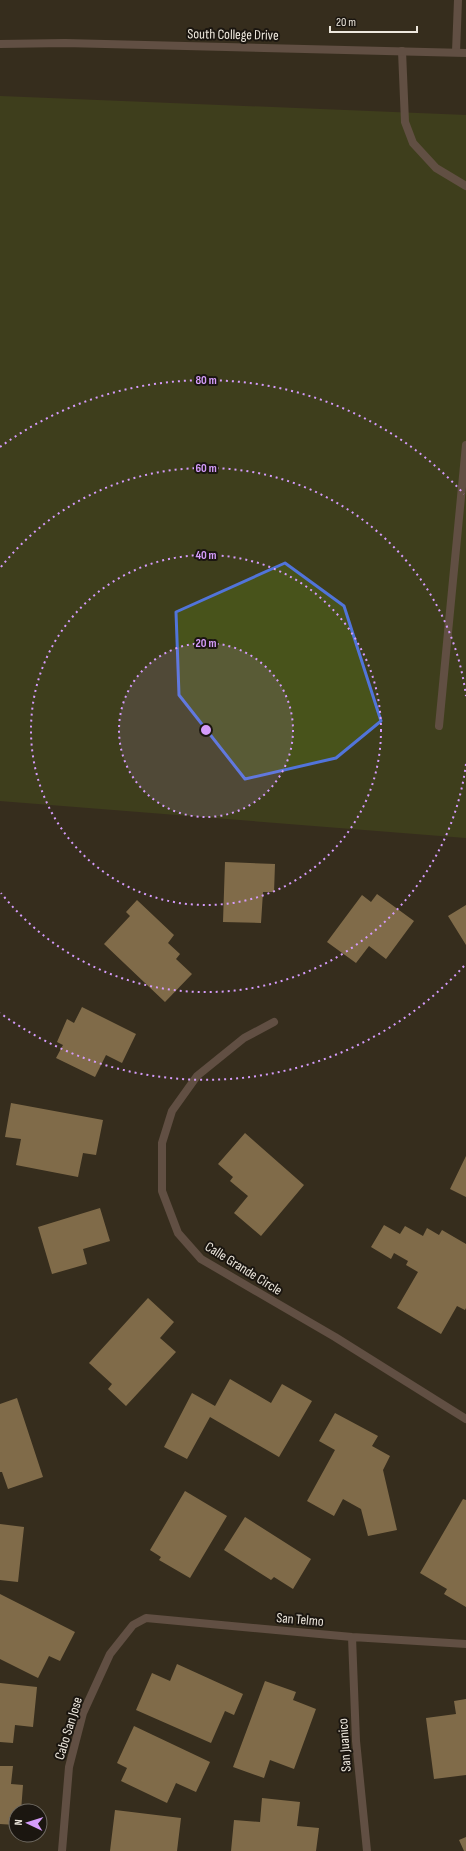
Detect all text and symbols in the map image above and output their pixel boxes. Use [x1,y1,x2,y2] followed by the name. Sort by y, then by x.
[330,8,417,34] scale bar
[336,15,356,30] text: 20 m
[187,25,279,44] street label: South College Drive
[195,373,217,388] text: 80 m
[195,461,217,476] text: 60 m
[195,548,217,563] text: 40 m
[196,636,216,651] text: 20 m
[199,723,213,737] centre of rings
[202,1238,286,1299] street label: Calle Grande Circle
[276,1609,324,1630] street label: San Telmo
[51,1695,86,1762] street label: Cabo San Jose
[334,1717,355,1772] street label: San Juanico
[8,1803,48,1843] north arrow
[12,1819,25,1826] text: N

